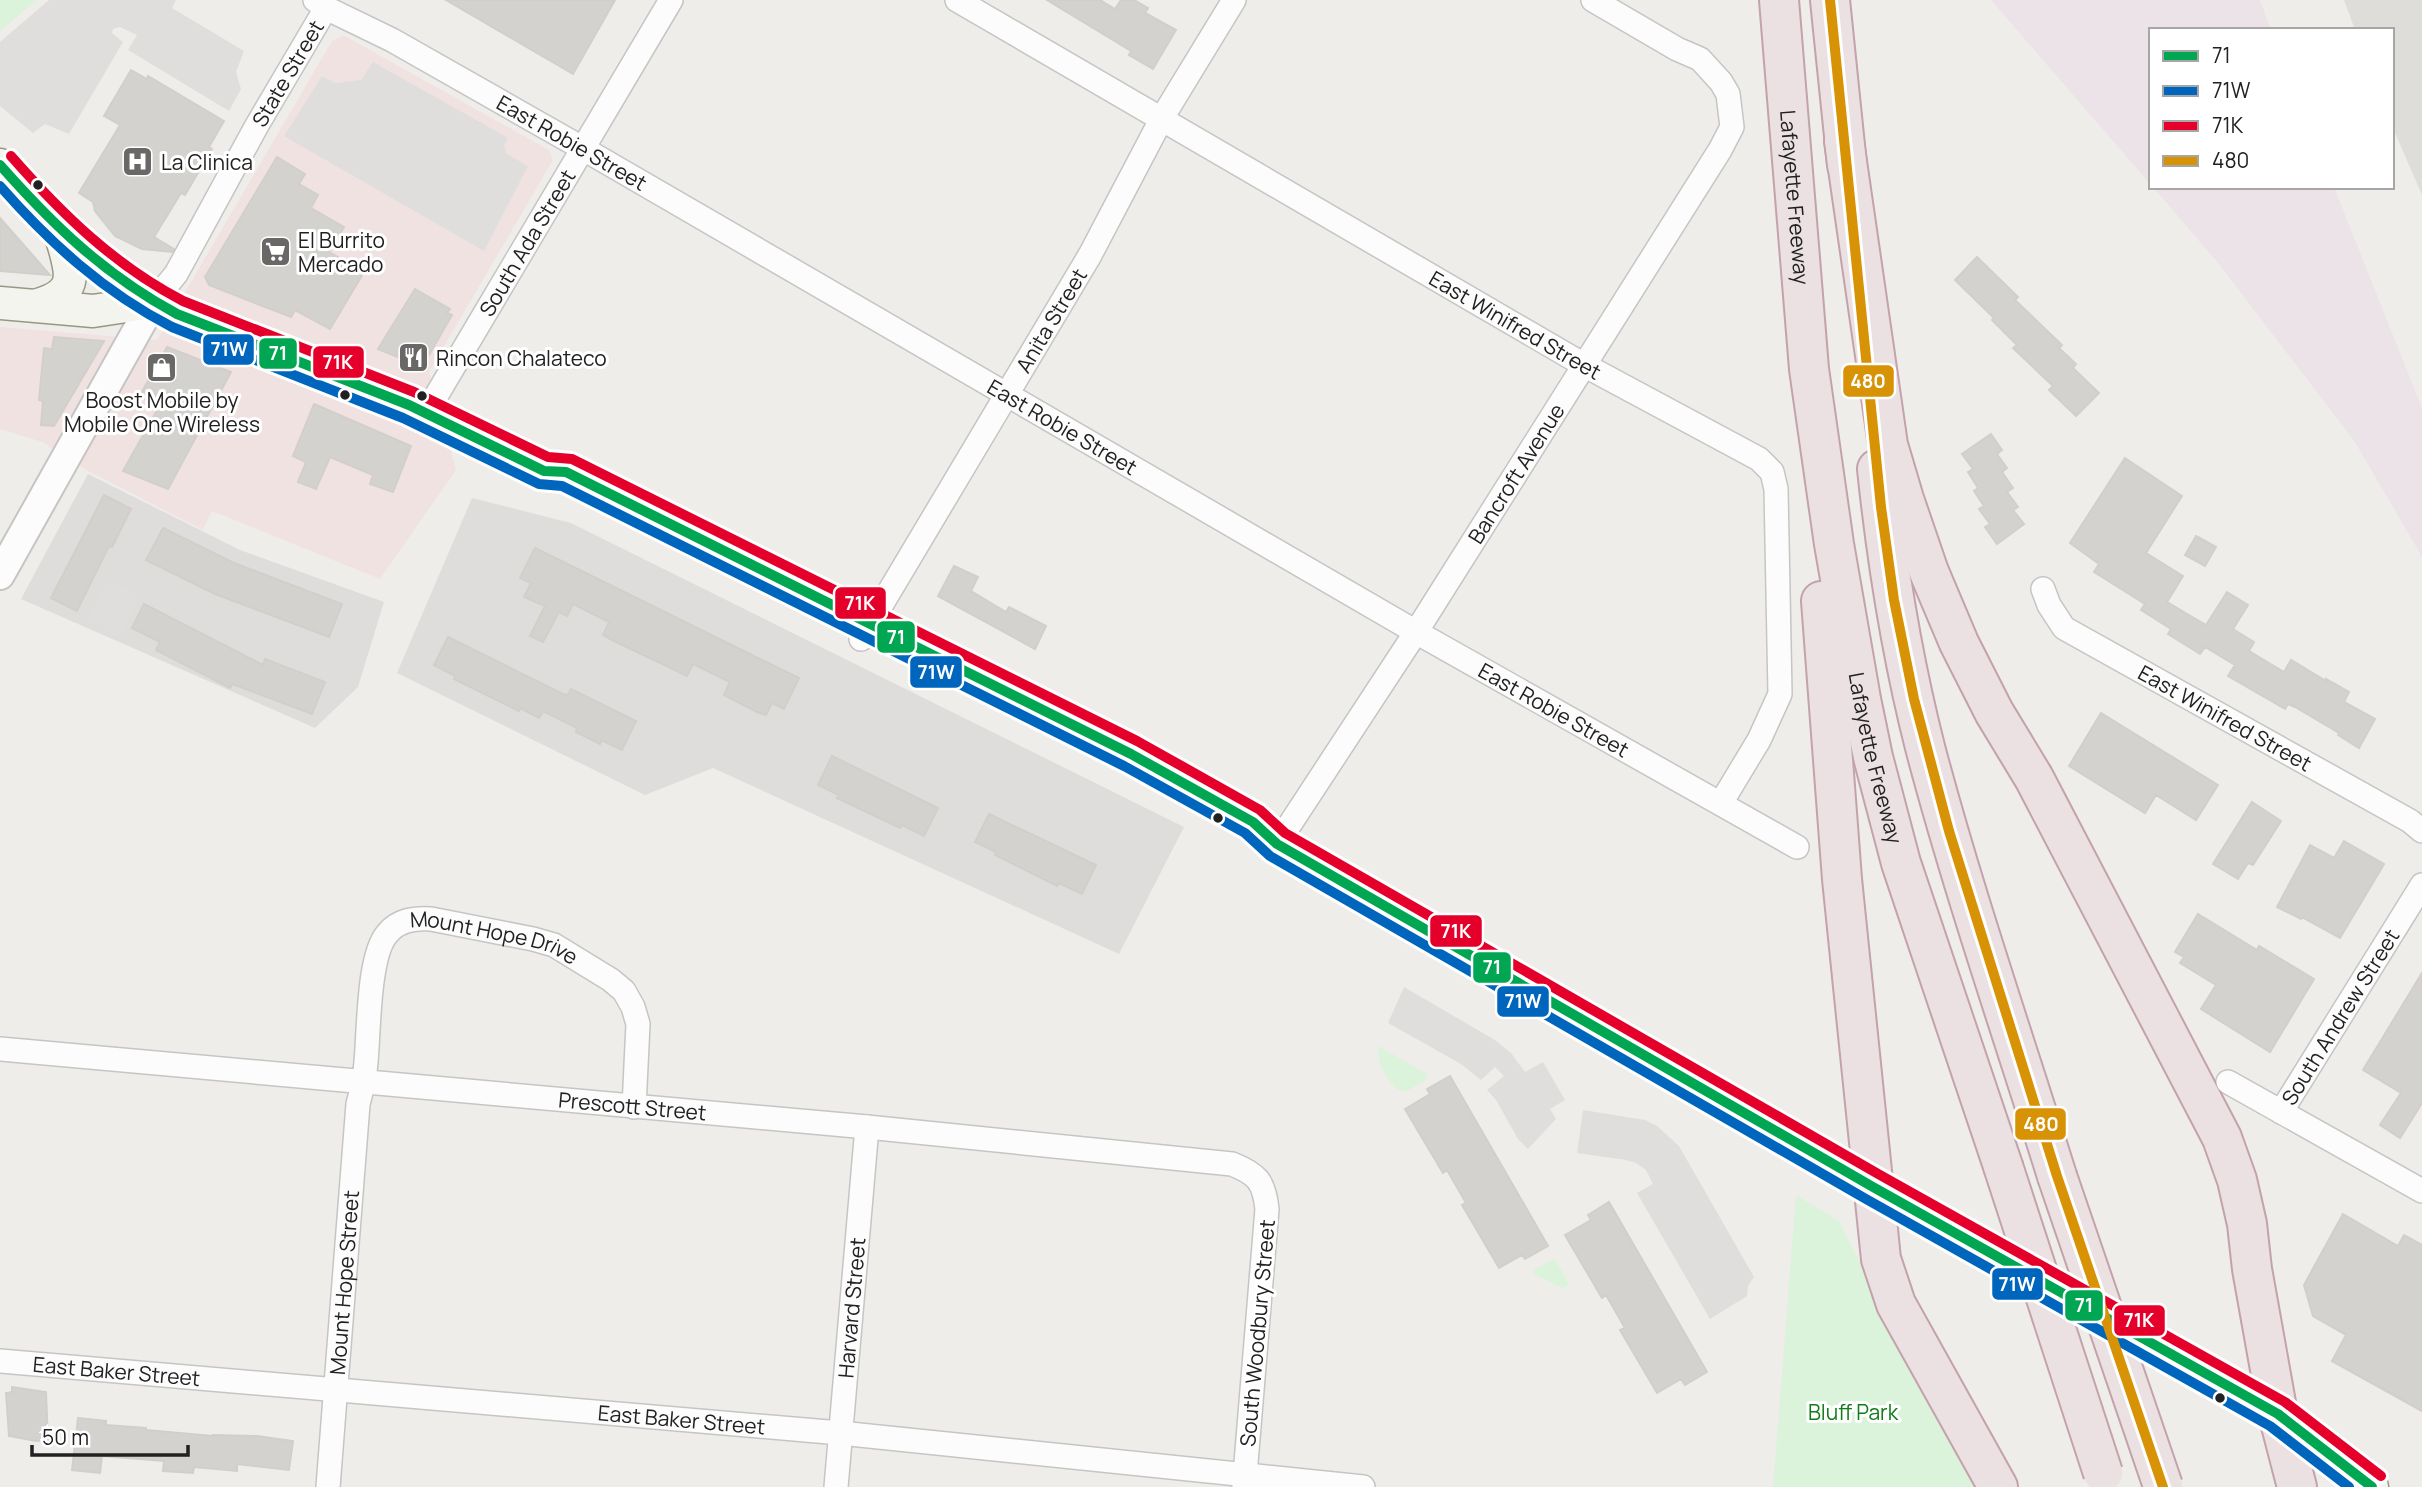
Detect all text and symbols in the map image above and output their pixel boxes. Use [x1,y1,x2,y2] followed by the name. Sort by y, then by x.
[245,15,330,132] street label: State Street
[2149,28,2394,189] legend
[2212,41,2231,69] text: 71
[2212,76,2251,104] text: 71W
[492,89,652,197] street label: East Robie Street
[1774,109,1816,286] street label: Lafayette Freeway
[2212,111,2244,139] text: 71K
[121,145,155,179] hospital icon: La Clinica
[2212,146,2249,174] text: 480
[161,148,253,176] place label: La Clinica
[473,164,581,321] street label: South Ada Street
[31,178,45,192] unlabelled marker
[298,226,385,278] place label: El Burrito Mercado
[258,235,292,269] supermarket icon: El Burrito Mercado
[1009,263,1093,378] street label: Anita Street
[1424,264,1606,386] street label: East Winifred Street
[202,333,255,366] line badge: 71W
[211,336,248,362] text: 71W
[258,337,298,370] line badge: 71
[269,340,287,366] text: 71
[396,341,430,375] restaurant icon: Rincon Chalateco
[436,344,607,372] place label: Rincon Chalateco
[312,345,365,379] line badge: 71K
[323,349,354,375] text: 71K
[145,351,179,385] shop icon: Boost Mobile by Mobile One Wireless
[1842,364,1895,398] line badge: 480
[1850,368,1886,394] text: 480
[983,372,1142,481] street label: East Robie Street
[64,386,260,438] place label: Boost Mobile by Mobile One Wireless
[338,388,352,402] unlabelled marker
[415,389,429,403] unlabelled marker
[1461,398,1571,549] street label: Bancroft Avenue
[834,586,887,620] line badge: 71K
[845,590,876,616] text: 71K
[876,620,916,654] line badge: 71
[887,624,905,650] text: 71
[909,655,963,689] line badge: 71W
[1474,656,1634,763] street label: East Robie Street
[2133,658,2317,777] street label: East Winifred Street
[918,659,955,685] text: 71W
[1843,670,1909,847] street label: Lafayette Freeway
[1211,811,1225,825] unlabelled marker
[409,904,583,970] street label: Mount Hope Drive
[1429,914,1483,948] line badge: 71K
[1441,918,1472,944] text: 71K
[2275,923,2405,1110] street label: South Andrew Street
[1472,951,1512,984] line badge: 71
[1483,954,1501,980] text: 71
[1496,985,1550,1018] line badge: 71W
[1505,988,1542,1014] text: 71W
[557,1085,708,1127] street label: Prescott Street
[2014,1107,2067,1141] line badge: 480
[2023,1111,2059,1137] text: 480
[323,1189,365,1376] street label: Mount Hope Street
[1233,1218,1281,1448] street label: South Woodbury Street
[831,1236,871,1379] street label: Harvard Street
[1991,1267,2044,1301] line badge: 71W
[1999,1271,2036,1297] text: 71W
[2064,1289,2104,1322] line badge: 71
[2075,1292,2093,1318] text: 71
[2113,1304,2166,1337] line badge: 71K
[2124,1307,2155,1333] text: 71K
[32,1350,201,1392] street label: East Baker Street
[2213,1391,2227,1405] unlabelled marker
[597,1398,766,1441] street label: East Baker Street
[1808,1398,1899,1426] park label: Bluff Park
[32,1414,187,1458] scale bar
[42,1423,89,1451] text: 50 m

